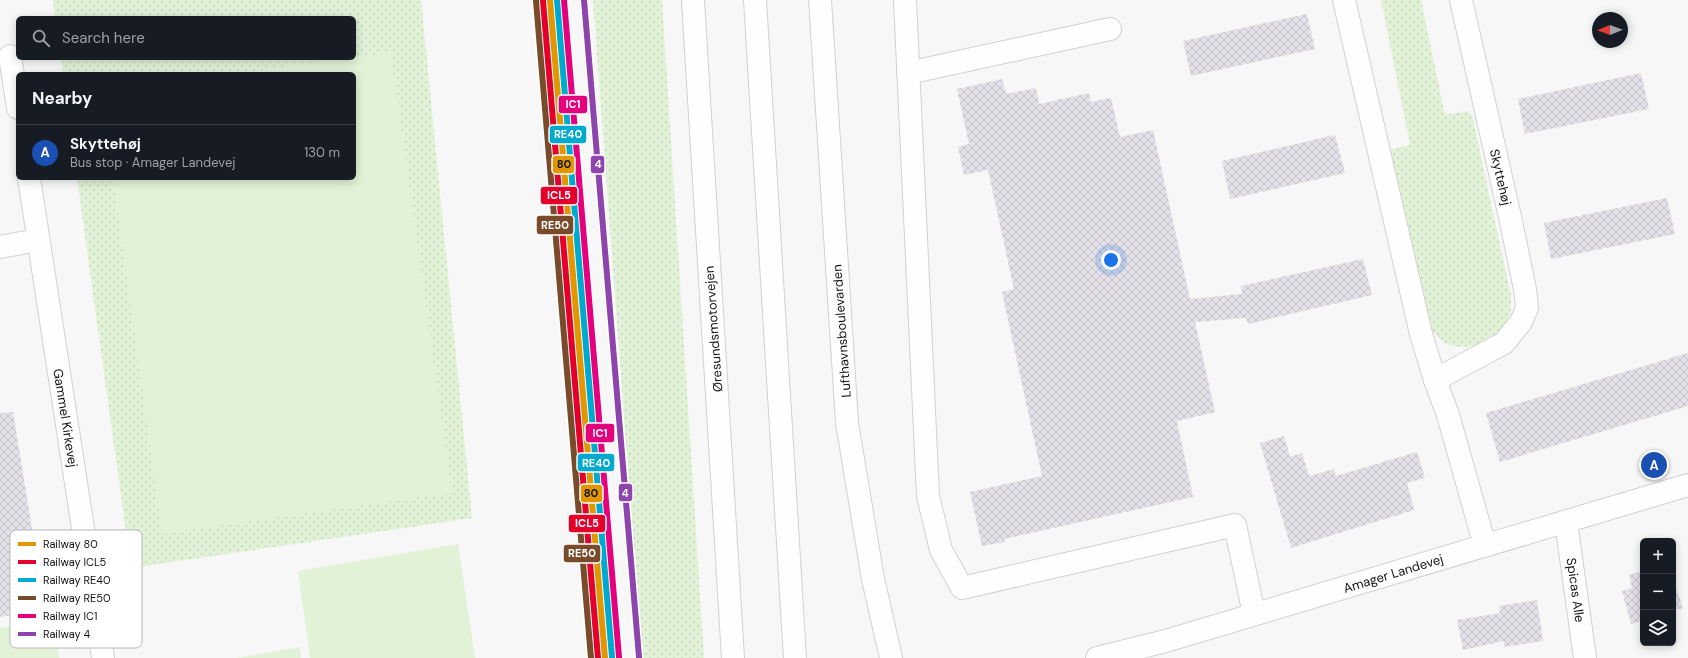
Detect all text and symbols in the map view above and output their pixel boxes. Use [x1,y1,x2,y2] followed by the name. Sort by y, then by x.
[1592,12,1628,48] north arrow
[16,16,356,60] search box
[30,27,52,49] icon: search
[62,28,145,48] text: Search here
[32,87,92,109] text: Nearby
[558,95,588,114] line badge: IC1
[565,97,581,111] text: IC1
[549,125,587,144] line badge: RE40
[554,127,582,141] text: RE40
[70,134,141,154] text: Skyttehøj
[40,144,50,161] text: A
[304,144,340,161] text: 130 m
[1486,147,1515,207] street label: Skyttehøj
[70,154,235,171] text: Bus stop · Amager Landevej
[552,155,575,174] line badge: 80
[590,155,605,174] line badge: 4
[557,157,572,171] text: 80
[594,157,602,171] text: 4
[540,186,578,205] line badge: ICL5
[547,188,571,202] text: ICL5
[536,215,574,235] line badge: RE50
[541,218,569,232] text: RE50
[1101,250,1121,270] your location
[828,264,855,398] street label: Lufthavnsboulevarden
[701,265,726,393] street label: Øresundsmotorvejen
[49,368,82,469] street label: Gammel Kirkevej
[585,423,615,443] line badge: IC1
[592,426,608,440] text: IC1
[1641,450,1667,480] pin: A
[577,453,615,472] line badge: RE40
[582,456,610,470] text: RE40
[618,483,633,502] line badge: 4
[580,484,603,503] line badge: 80
[584,486,599,500] text: 80
[621,486,629,500] text: 4
[568,514,606,533] line badge: ICL5
[575,516,599,530] text: ICL5
[10,530,142,648] legend
[43,537,98,551] text: Railway 80
[1640,538,1676,646] map controls
[1640,538,1676,574] button: +
[563,544,601,563] line badge: RE50
[568,546,596,560] text: RE50
[1341,550,1445,597] street label: Amager Landevej
[43,555,107,569] text: Railway ICL5
[1563,557,1588,623] street label: Spicas Alle
[43,573,110,587] text: Railway RE40
[1640,574,1676,610] button: −
[43,591,111,605] text: Railway RE50
[43,609,97,623] text: Railway IC1
[1640,610,1676,646] button: layers
[43,627,91,641] text: Railway 4

